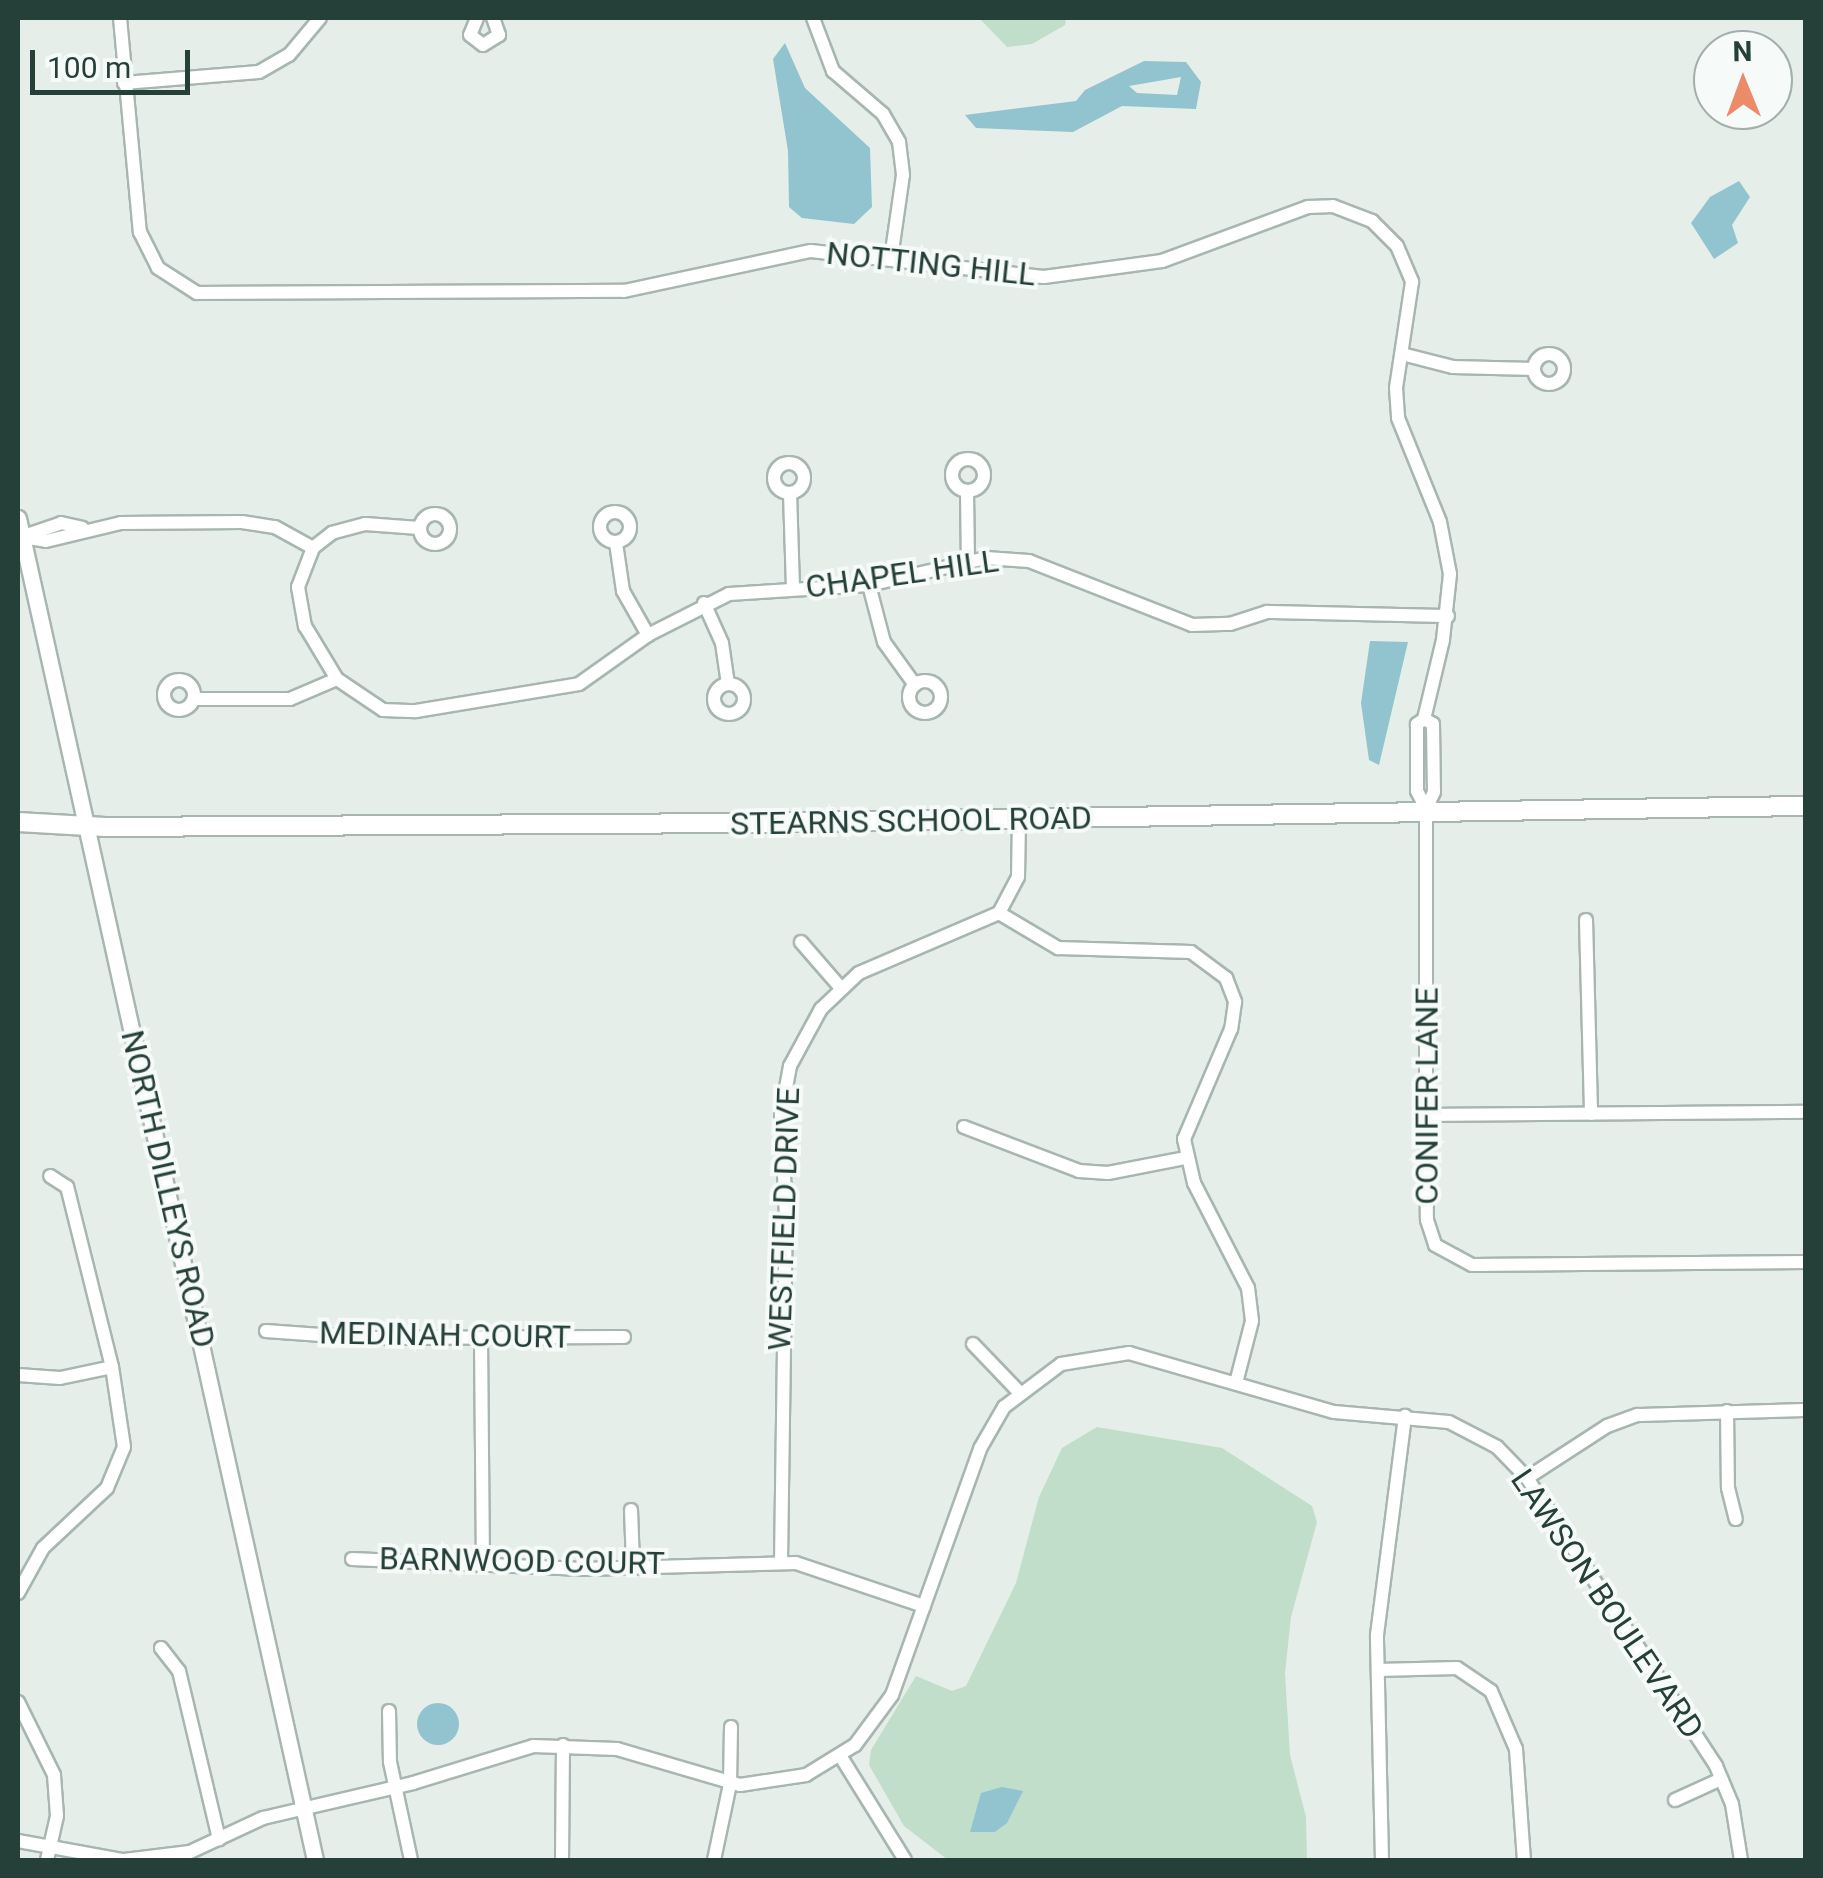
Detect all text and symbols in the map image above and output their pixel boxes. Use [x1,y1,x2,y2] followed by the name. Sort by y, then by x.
[35,30,195,92] scale bar
[1693,30,1793,130] north arrow
[1732,35,1753,68] text: N
[47,50,131,85] text: 100 m
[825,234,1037,294] street label: NOTTING HILL
[803,541,1001,607] street label: CHAPEL HILL
[730,799,1092,843] street label: STEARNS SCHOOL ROAD
[1408,987,1446,1205] street label: CONIFER LANE
[113,1026,223,1352] street label: NORTH DILLEYS ROAD
[760,1087,808,1351] street label: WESTFIELD DRIVE
[319,1314,571,1356] street label: MEDINAH COURT
[1503,1462,1711,1746] street label: LAWSON BOULEVARD
[379,1539,665,1583] street label: BARNWOOD COURT

